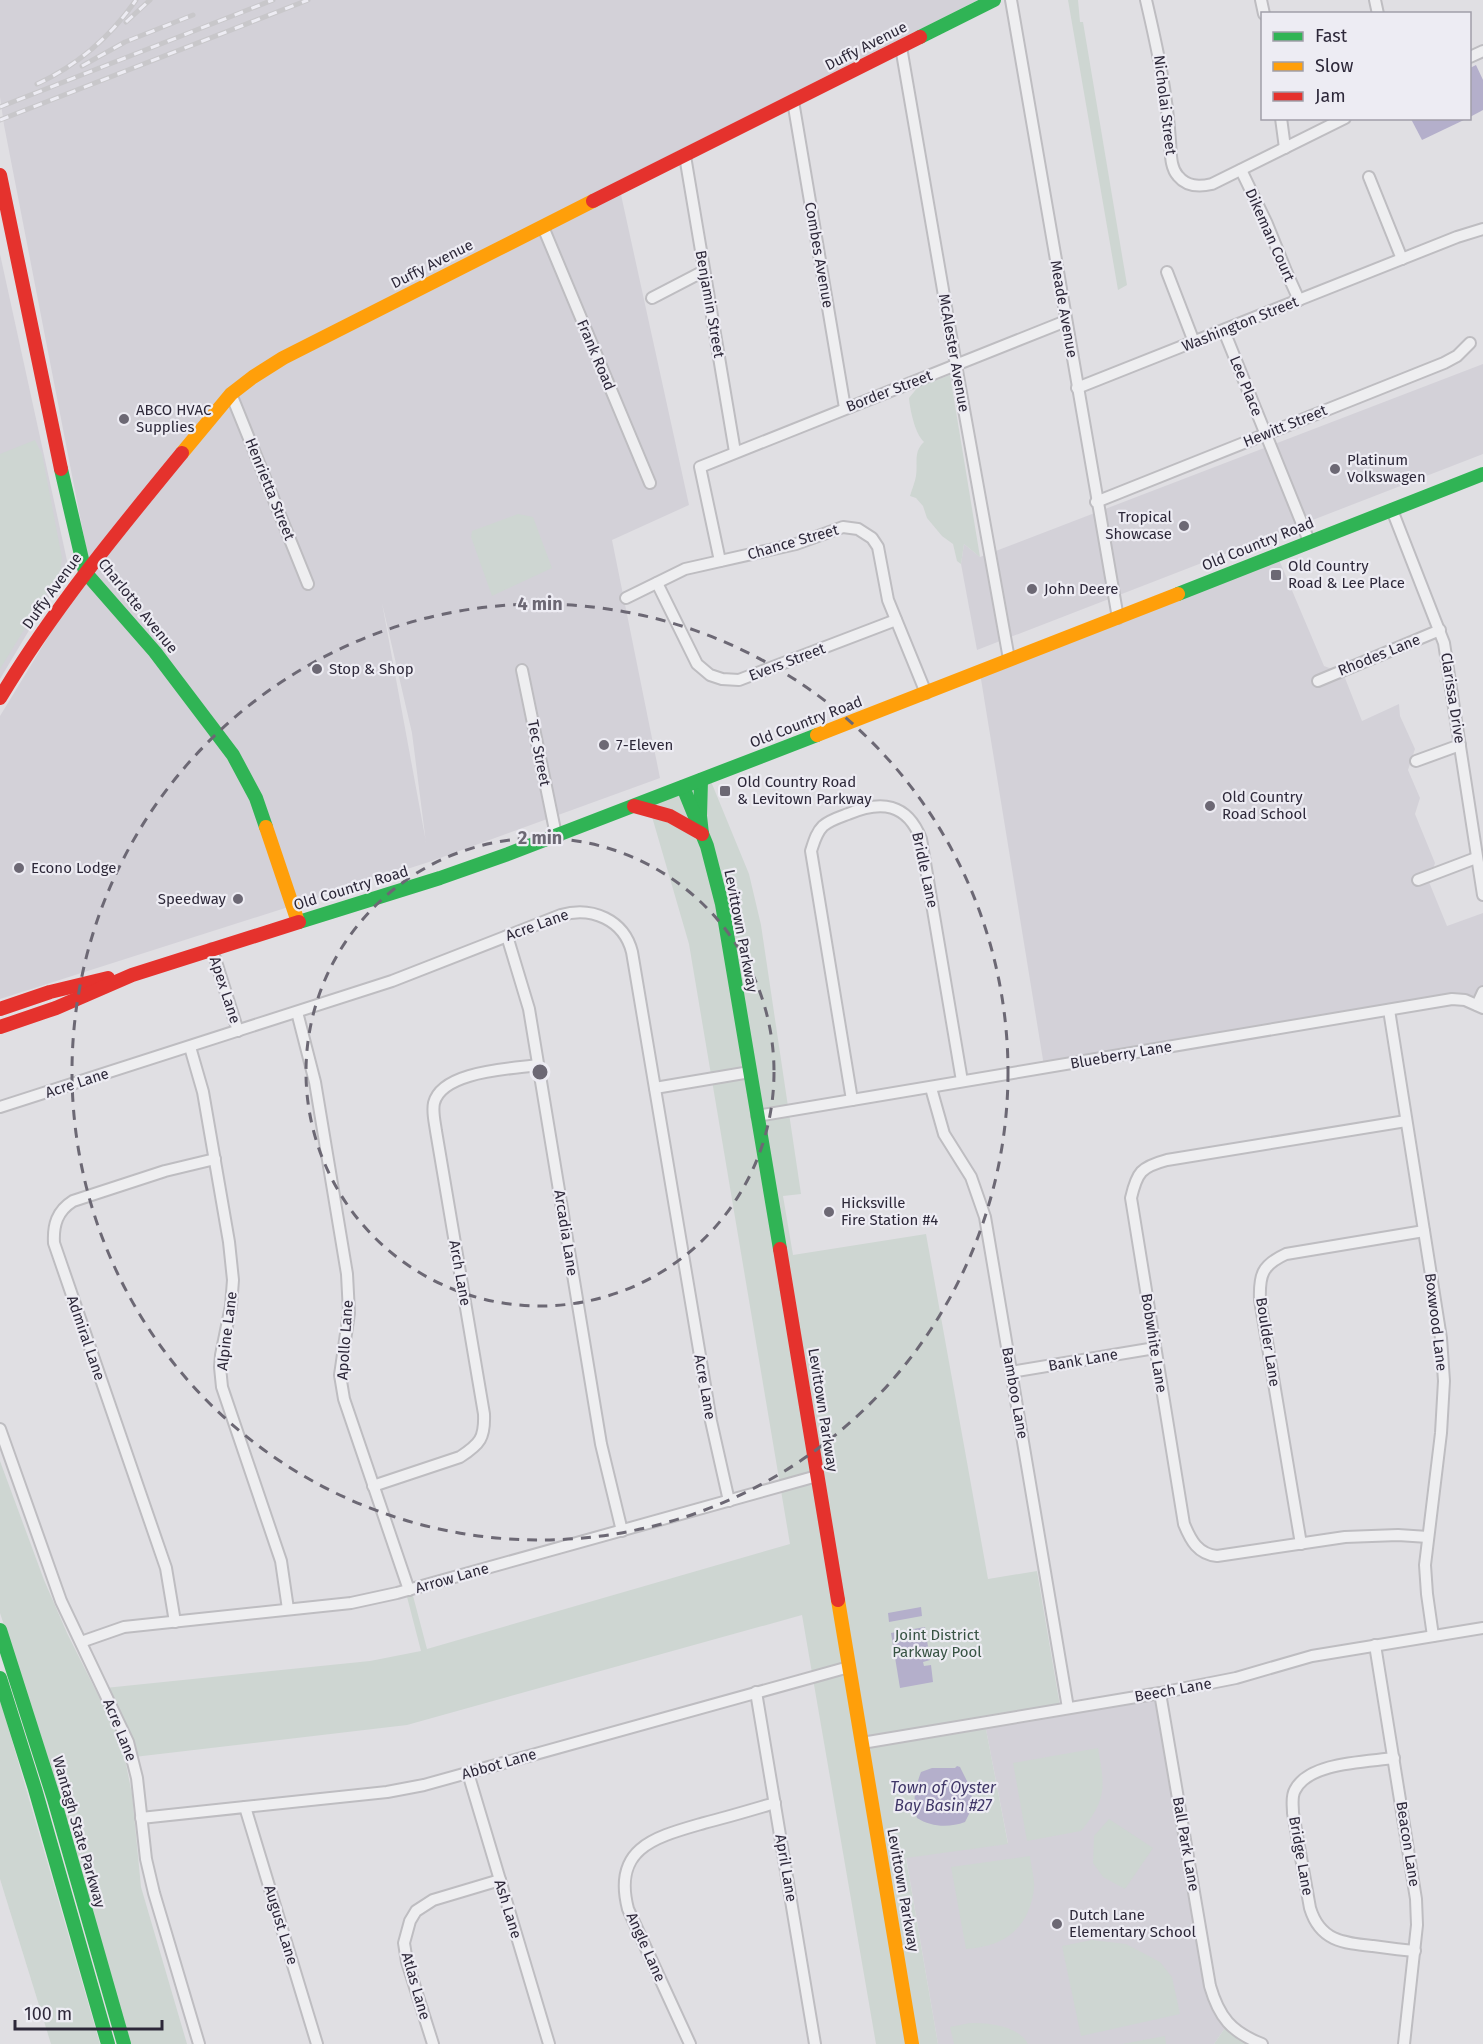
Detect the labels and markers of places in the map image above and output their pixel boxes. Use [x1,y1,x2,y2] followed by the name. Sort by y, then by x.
[136,401,212,436] place label: ABCO HVAC Supplies
[117,412,131,426] marker: ABCO HVAC Supplies
[1347,451,1426,486] place label: Platinum Volkswagen
[1328,462,1342,476] marker: Platinum Volkswagen
[1105,508,1173,543] place label: Tropical Showcase
[1177,519,1191,533] marker: Tropical Showcase
[1288,557,1405,592] place label: Old Country Road & Lee Place
[1269,568,1283,582] marker: Old Country Road & Lee Place
[1044,580,1118,598] place label: John Deere
[1025,582,1039,596] marker: John Deere
[329,660,414,678] place label: Stop & Shop
[310,662,324,676] marker: Stop & Shop
[616,736,673,754] place label: 7-Eleven
[597,738,611,752] marker: 7-Eleven
[737,773,872,808] place label: Old Country Road & Levitown Parkway
[718,784,732,798] marker: Old Country Road & Levitown Parkway
[1222,788,1307,823] place label: Old Country Road School
[1203,799,1217,813] marker: Old Country Road School
[31,859,116,877] place label: Econo Lodge
[12,861,26,875] marker: Econo Lodge
[158,890,227,908] place label: Speedway
[231,892,245,906] marker: Speedway
[530,1062,550,1082] centre of rings
[841,1194,938,1229] place label: Hicksville Fire Station #4
[822,1205,836,1219] marker: Hicksville Fire Station #4
[1069,1906,1197,1941] place label: Dutch Lane Elementary School
[1050,1917,1064,1931] marker: Dutch Lane Elementary School

